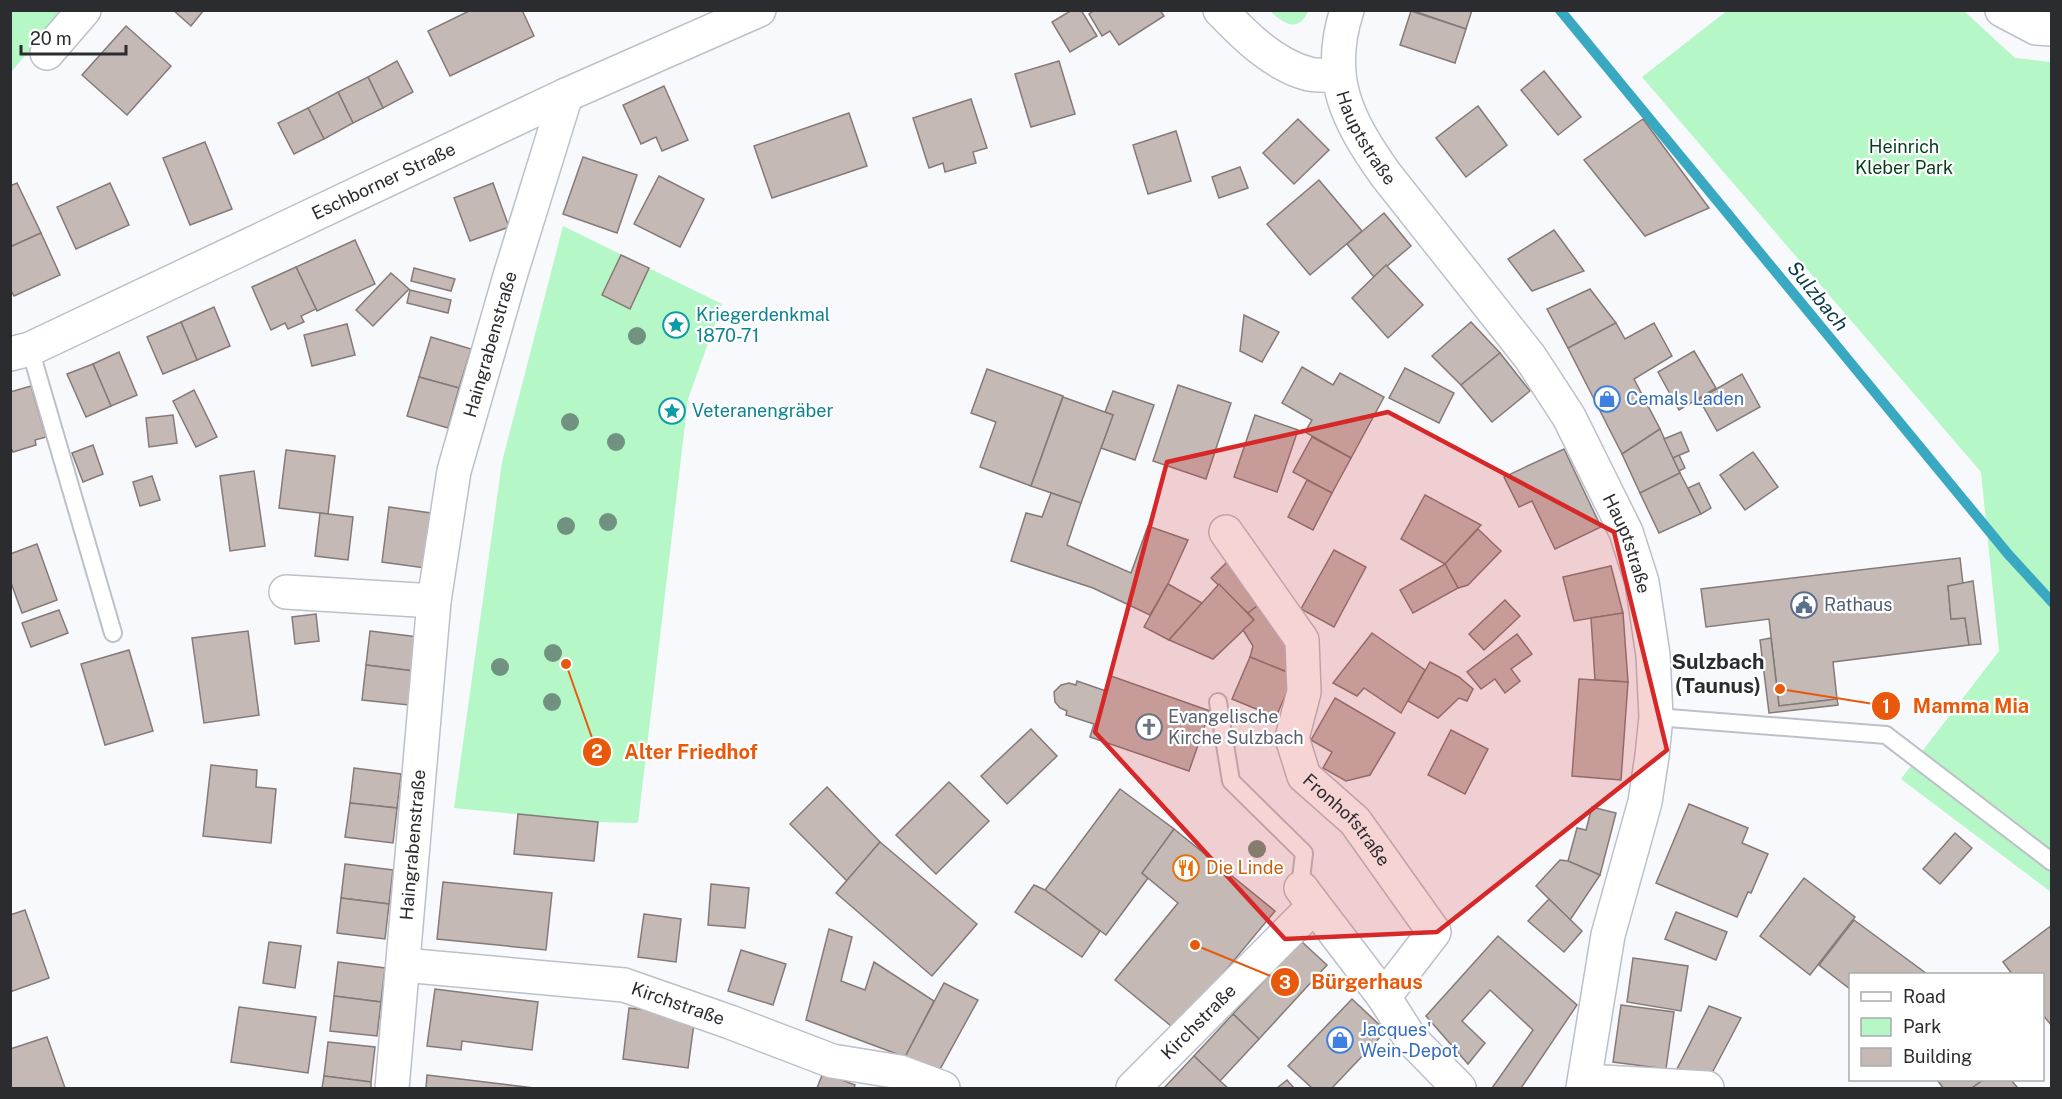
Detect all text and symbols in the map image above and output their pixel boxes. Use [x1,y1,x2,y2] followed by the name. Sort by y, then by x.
[21,18,126,56] scale bar
[30,28,72,49] text: 20 m
[1332,88,1401,189] street label: Hauptstraße
[1855,136,1953,178] park label: Heinrich Kleber Park
[308,138,459,224] street label: Eschborner Straße
[1782,256,1854,336] water label: Sulzbach
[459,269,521,420] street label: Haingrabenstraße
[696,304,830,346] place label: Kriegerdenkmal 1870-71
[661,310,691,340] place icon: Kriegerdenkmal 1870-71
[1592,384,1622,414] shop icon: Cemals Laden
[1626,388,1744,409] place label: Cemals Laden
[657,396,687,426] place icon: Veteranengräber
[692,400,834,421] place label: Veteranengräber
[1599,490,1655,595] street label: Hauptstraße
[1789,590,1819,620] public building icon: Rathaus
[1824,594,1892,615] place label: Rathaus
[1671,649,1765,698] district label: Sulzbach (Taunus)
[1871,687,2041,725] callout: Mamma Mia
[1913,694,2029,718] text: Mamma Mia
[1882,696,1890,717] text: 1
[1168,706,1304,748] place label: Evangelische Kirche Sulzbach
[1134,712,1164,742] church icon: Evangelische Kirche Sulzbach
[582,733,770,771] callout: Alter Friedhof
[624,740,758,764] text: Alter Friedhof
[591,741,603,762] text: 2
[396,769,429,921] street label: Haingrabenstraße
[1299,769,1395,870] street label: Fronhofstraße
[1171,853,1201,883] restaurant icon: Die Linde
[1206,857,1284,878] place label: Die Linde
[1270,963,1435,1001] callout: Bürgerhaus
[1311,970,1423,994] text: Bürgerhaus
[1279,972,1291,993] text: 3
[1849,973,2044,1081] legend
[629,977,727,1029] street label: Kirchstraße
[1157,980,1240,1064] street label: Kirchstraße
[1903,986,1946,1007] text: Road
[1903,1016,1941,1037] text: Park
[1360,1019,1458,1061] place label: Jacques' Wein-Depot
[1325,1025,1355,1055] shop icon: Jacques' Wein-Depot
[1903,1046,1972,1067] text: Building

